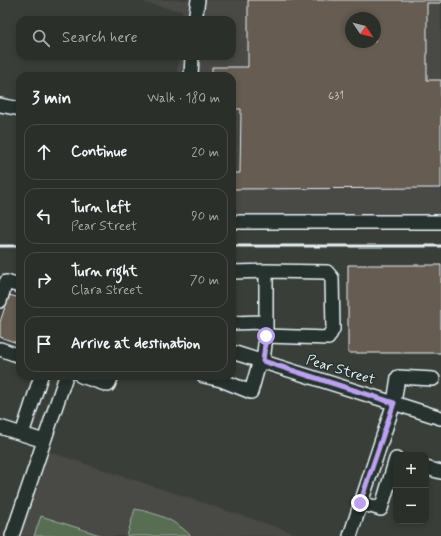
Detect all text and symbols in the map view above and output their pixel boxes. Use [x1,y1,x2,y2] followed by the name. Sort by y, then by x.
[345,12,381,48] north arrow
[16,16,236,60] search box
[30,27,52,49] icon: search
[62,28,138,48] text: Search here
[32,87,71,109] text: 3 min
[328,88,344,104] house number: 631
[147,90,220,107] text: Walk · 180 m
[33,141,55,163] icon: ahead
[71,142,127,162] text: Continue
[191,144,219,161] text: 20 m
[71,198,131,218] text: Turn left
[33,205,55,227] icon: left
[191,208,219,225] text: 90 m
[71,218,137,235] text: Pear Street
[71,262,138,282] text: Turn right
[33,269,55,291] icon: right
[190,272,219,289] text: 70 m
[71,282,143,299] text: Clara Street
[257,327,275,345] route start
[33,333,55,355] icon: arrive
[71,334,200,354] text: Arrive at destination
[304,351,378,389] street label: Pear Street
[393,452,429,524] map controls
[393,452,429,488] button: +
[393,488,429,524] button: −
[351,494,369,512] route end

